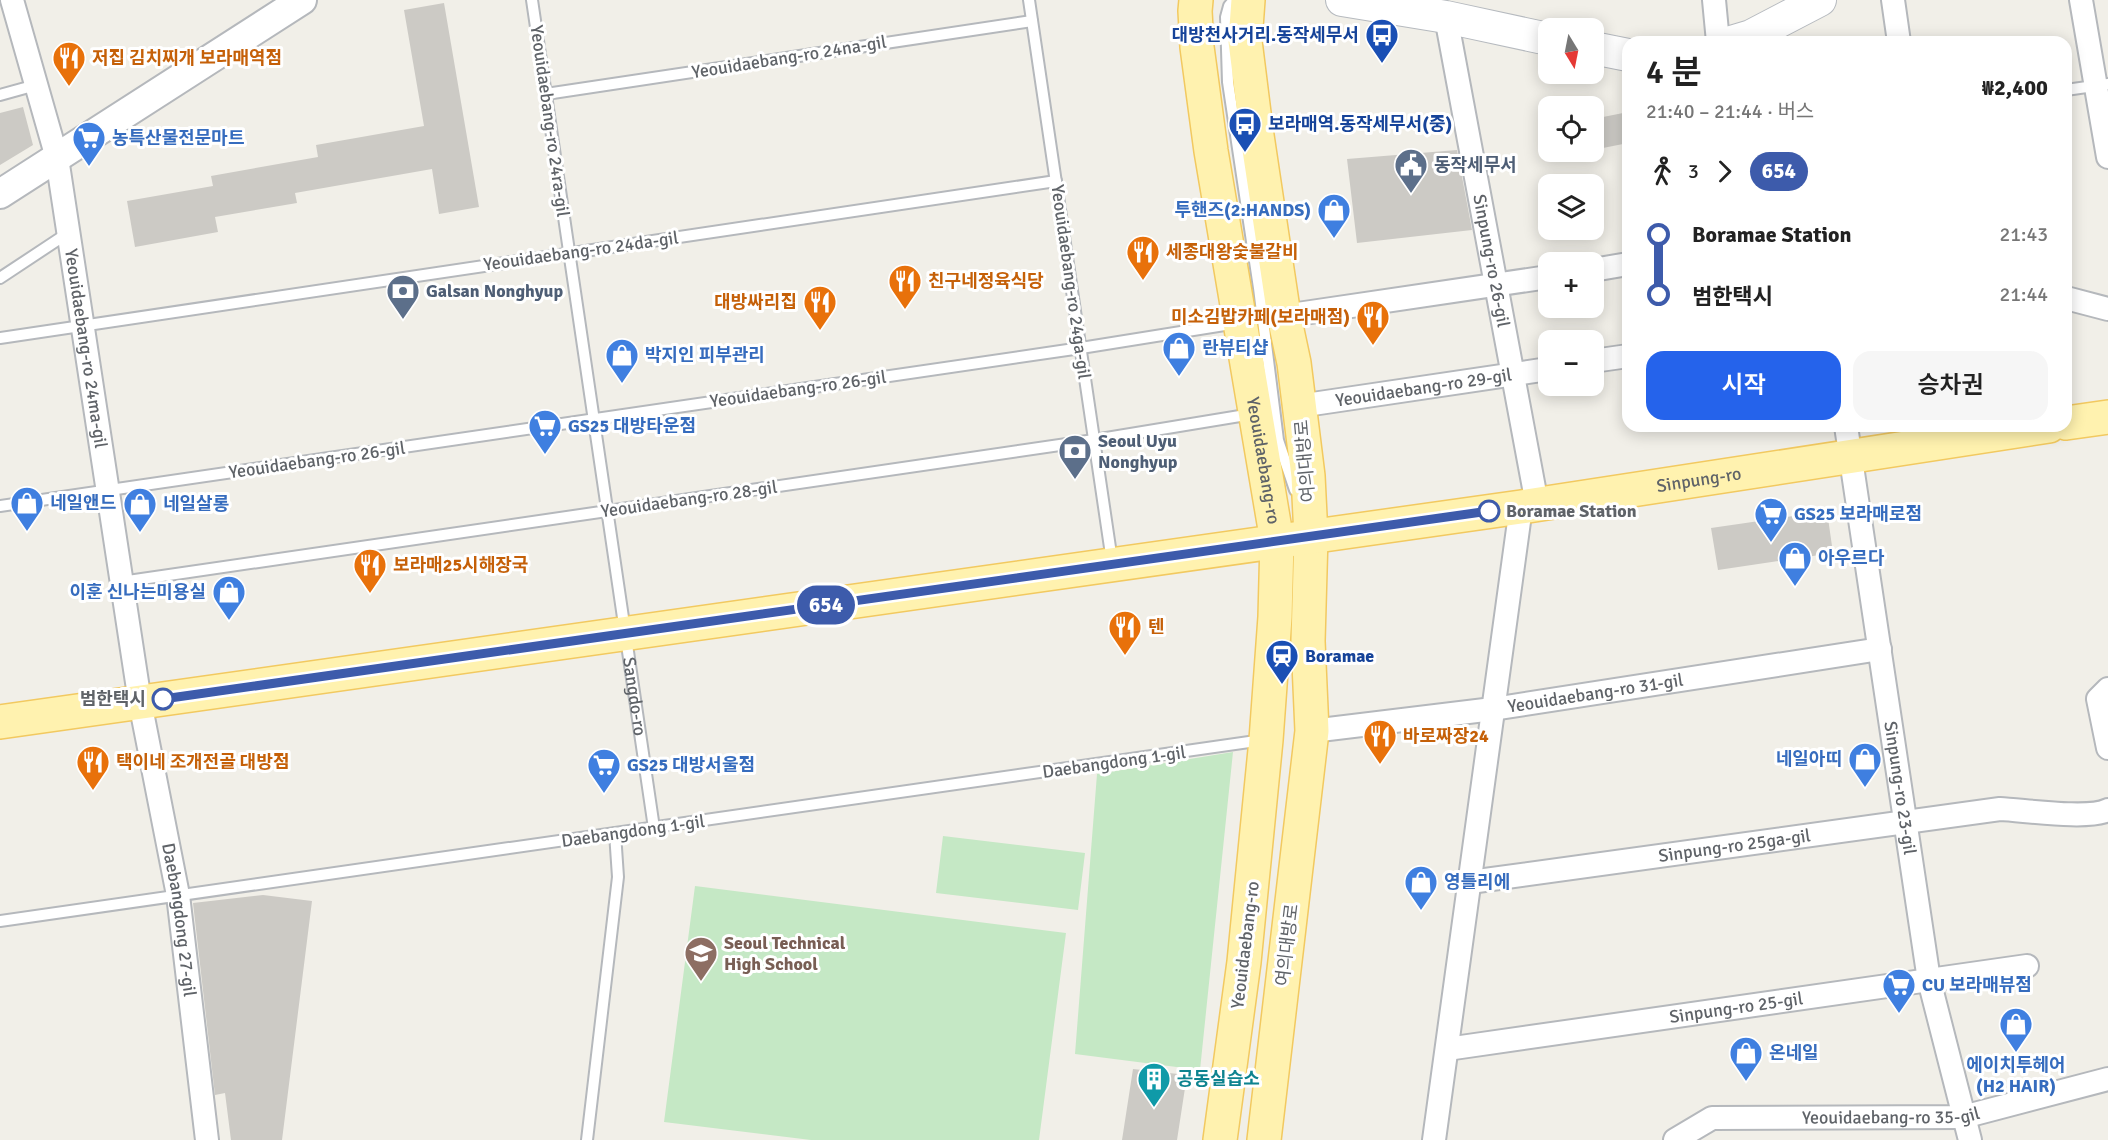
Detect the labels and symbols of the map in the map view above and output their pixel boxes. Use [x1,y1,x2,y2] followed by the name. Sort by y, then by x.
[1364,17,1400,64] bus stop icon: 대방천사거리.동작세무서
[1538,18,1604,84] north arrow
[526,24,574,218] street label: Yeouidaebang-ro 24ra-gil
[1172,24,1359,46] place label: 대방천사거리.동작세무서
[690,31,888,83] street label: Yeouidaebang-ro 24na-gil
[51,40,87,87] restaurant icon: 저집 김치찌개 보라매역점
[92,47,282,69] place label: 저집 김치찌개 보라매역점
[1227,106,1263,153] bus stop icon: 보라매역.동작세무서(중)
[1268,113,1452,135] place label: 보라매역.동작세무서(중)
[71,120,107,167] supermarket icon: 농특산물전문마트
[112,127,244,149] place label: 농특산물전문마트
[1393,147,1429,194] public building icon: 동작세무서
[1434,154,1517,176] place label: 동작세무서
[1046,183,1096,381] street label: Yeouidaebang-ro 24ga-gil
[1316,192,1352,239] shop icon: 투핸즈(2:HANDS)
[1468,192,1515,329] street label: Sinpung-ro 26-gil
[1174,199,1311,221] place label: 투핸즈(2:HANDS)
[482,226,680,276] street label: Yeouidaebang-ro 24da-gil
[1125,234,1161,281] restaurant icon: 세종대왕숯불갈비
[1166,241,1298,263] place label: 세종대왕숯불갈비
[60,247,112,450] street label: Yeouidaebang-ro 24ma-gil
[887,263,923,310] restaurant icon: 친구네정육식당
[928,270,1044,292] place label: 친구네정육식당
[385,273,421,320] bank icon: Galsan Nonghyup
[426,280,563,302] place label: Galsan Nonghyup
[802,284,838,331] restaurant icon: 대방싸리집
[714,291,797,313] place label: 대방싸리집
[1355,299,1391,346] restaurant icon: 미소김밥카페(보라매점)
[1171,306,1350,328] place label: 미소김밥카페(보라매점)
[1161,330,1197,377] shop icon: 란뷰티샵
[604,337,640,384] shop icon: 박지인 피부관리
[1202,337,1269,359] place label: 란뷰티샵
[645,344,765,366] place label: 박지인 피부관리
[1334,364,1513,411] street label: Yeouidaebang-ro 29-gil
[708,366,888,412] street label: Yeouidaebang-ro 26-gil
[1242,395,1285,526] street label: Yeouidaebang-ro
[527,408,563,455] supermarket icon: GS25 대방타운점
[568,415,696,437] place label: GS25 대방타운점
[1290,419,1320,503] street label: 여의대방로
[1098,430,1178,473] place label: Seoul Uyu Nonghyup
[1057,433,1093,480] bank icon: Seoul Uyu Nonghyup
[227,437,407,483] street label: Yeouidaebang-ro 26-gil
[1655,462,1743,497] street label: Sinpung-ro
[599,476,779,522] street label: Yeouidaebang-ro 28-gil
[9,485,45,532] shop icon: 네일앤드
[122,486,158,533] shop icon: 네일살롱
[50,492,116,514] place label: 네일앤드
[163,493,229,515] place label: 네일살롱
[1753,496,1789,543] supermarket icon: GS25 보라매로점
[1478,500,1500,522] marker: Boramae Station
[1506,500,1637,522] place label: Boramae Station
[1794,503,1922,525] place label: GS25 보라매로점
[1777,540,1813,587] shop icon: 아우르다
[352,547,388,594] restaurant icon: 보라매25시해장국
[1818,547,1885,569] place label: 아우르다
[393,554,528,576] place label: 보라매25시해장국
[211,574,247,621] shop icon: 이훈 신나는미용실
[70,581,206,603] place label: 이훈 신나는미용실
[792,586,860,624] line badge: 654
[1107,609,1143,656] restaurant icon: 텐
[1148,616,1165,638] place label: 텐
[1264,638,1300,685] station icon: Boramae
[1305,645,1374,667] place label: Boramae
[618,656,651,737] street label: Sangdo-ro
[1506,669,1685,718] street label: Yeouidaebang-ro 31-gil
[80,688,146,710] place label: 범한택시
[152,688,174,710] marker: 범한택시
[1362,718,1398,765] restaurant icon: 바로짜장24
[1879,720,1921,856] street label: Sinpung-ro 23-gil
[1403,725,1489,747] place label: 바로짜장24
[1041,741,1187,783] street label: Daebangdong 1-gil
[1847,741,1883,788] shop icon: 네일아띠
[75,744,111,791] restaurant icon: 택이네 조개전골 대방점
[586,747,622,794] supermarket icon: GS25 대방서울점
[1776,748,1842,770] place label: 네일아띠
[116,751,290,773] place label: 택이네 조개전골 대방점
[627,754,755,776] place label: GS25 대방서울점
[560,810,706,852] street label: Daebangdong 1-gil
[1657,824,1812,867] street label: Sinpung-ro 25ga-gil
[157,841,201,998] street label: Daebangdong 27-gil
[1403,864,1439,911] shop icon: 영틀리에
[1444,871,1510,893] place label: 영틀리에
[1226,880,1264,1010] street label: Yeouidaebang-ro
[1271,903,1303,987] street label: 여의대방로
[724,932,846,975] place label: Seoul Technical High School
[683,935,719,982] school or university icon: Seoul Technical High School
[1881,967,1917,1014] supermarket icon: CU 보라매뷰점
[1922,974,2032,996] place label: CU 보라매뷰점
[1668,987,1804,1028] street label: Sinpung-ro 25-gil
[1998,1006,2034,1053] shop icon: 에이치투헤어 (H2 HAIR)
[1728,1035,1764,1082] shop icon: 온네일
[1769,1042,1819,1064] place label: 온네일
[1966,1054,2066,1097] place label: 에이치투헤어 (H2 HAIR)
[1136,1061,1172,1108] building icon: 공동실습소
[1177,1068,1260,1090] place label: 공동실습소
[1802,1102,1982,1129] street label: Yeouidaebang-ro 35-gil

